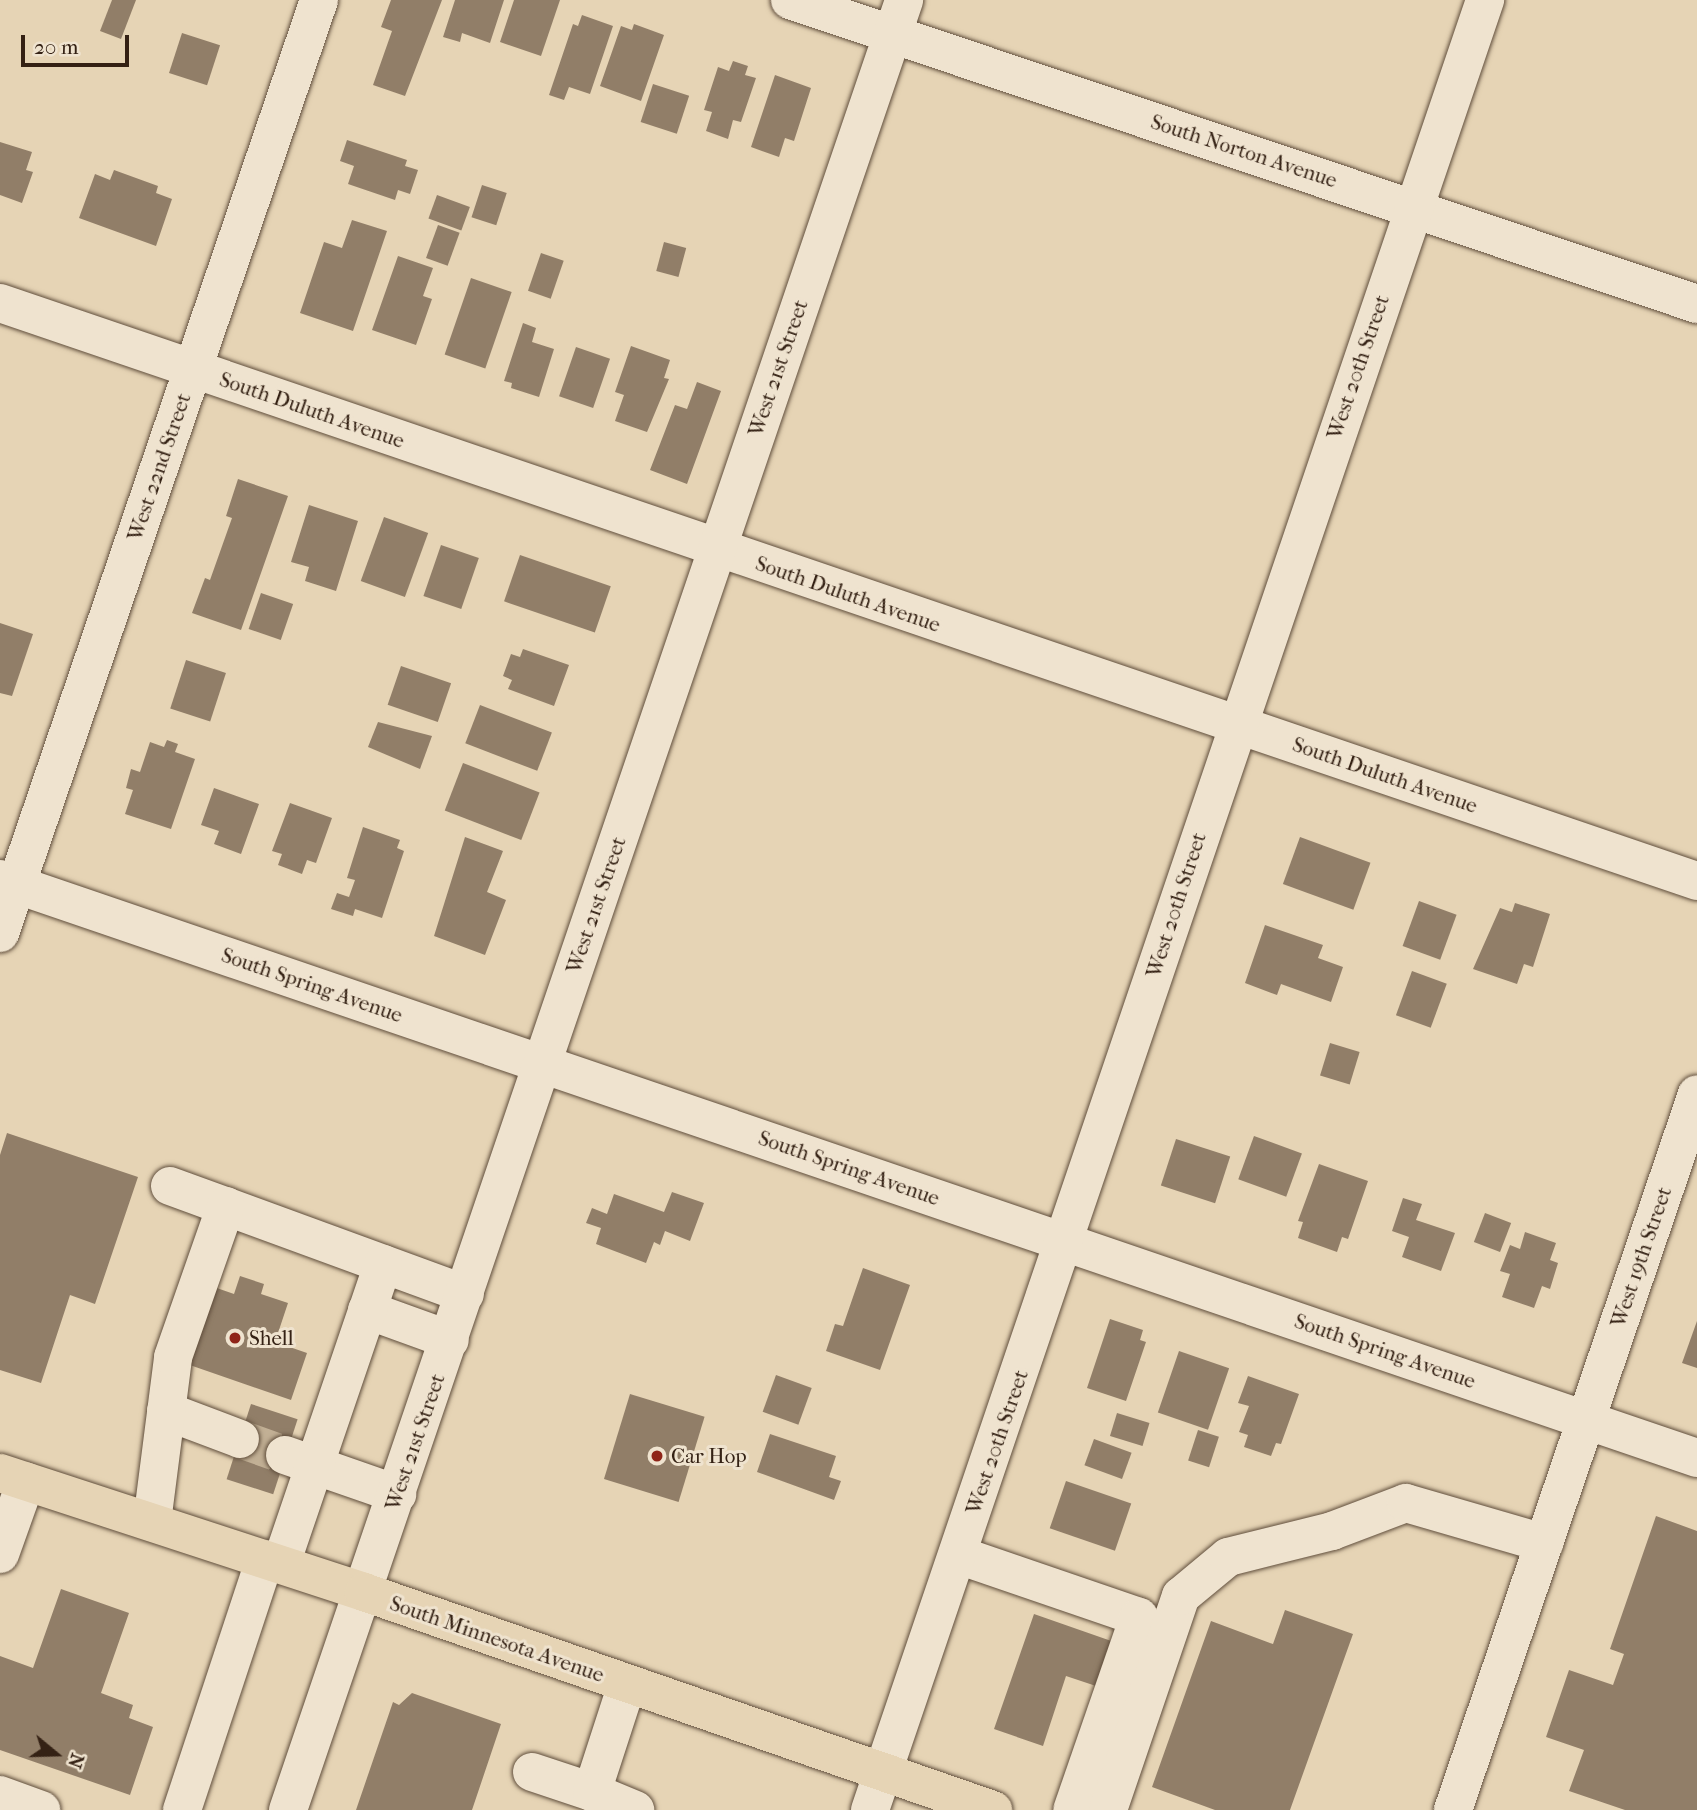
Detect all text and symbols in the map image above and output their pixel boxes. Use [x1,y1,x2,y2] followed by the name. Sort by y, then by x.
[24,21,133,65] scale bar
[34,35,78,59] text: 20 m
[1148,109,1340,193] street label: South Norton Avenue
[1322,292,1394,442] street label: West 20th Street
[743,296,813,440] street label: West 21st Street
[216,367,408,453] street label: South Duluth Avenue
[122,390,196,544] street label: West 22nd Street
[752,551,944,637] street label: South Duluth Avenue
[1289,732,1481,818] street label: South Duluth Avenue
[1141,829,1211,981] street label: West 20th Street
[561,833,631,977] street label: West 21st Street
[218,942,406,1028] street label: South Spring Avenue
[755,1125,943,1211] street label: South Spring Avenue
[1605,1183,1677,1331] street label: West 19th Street
[1291,1308,1479,1394] street label: South Spring Avenue
[249,1325,293,1351] place label: Shell
[227,1330,243,1346] marker: Shell
[961,1367,1033,1517] street label: West 20th Street
[380,1370,450,1514] street label: West 21st Street
[671,1443,747,1469] place label: Car Hop
[649,1448,665,1464] marker: Car Hop
[387,1590,607,1688] street label: South Minnesota Avenue
[21,1719,91,1789] north arrow
[63,1750,89,1771] text: N

